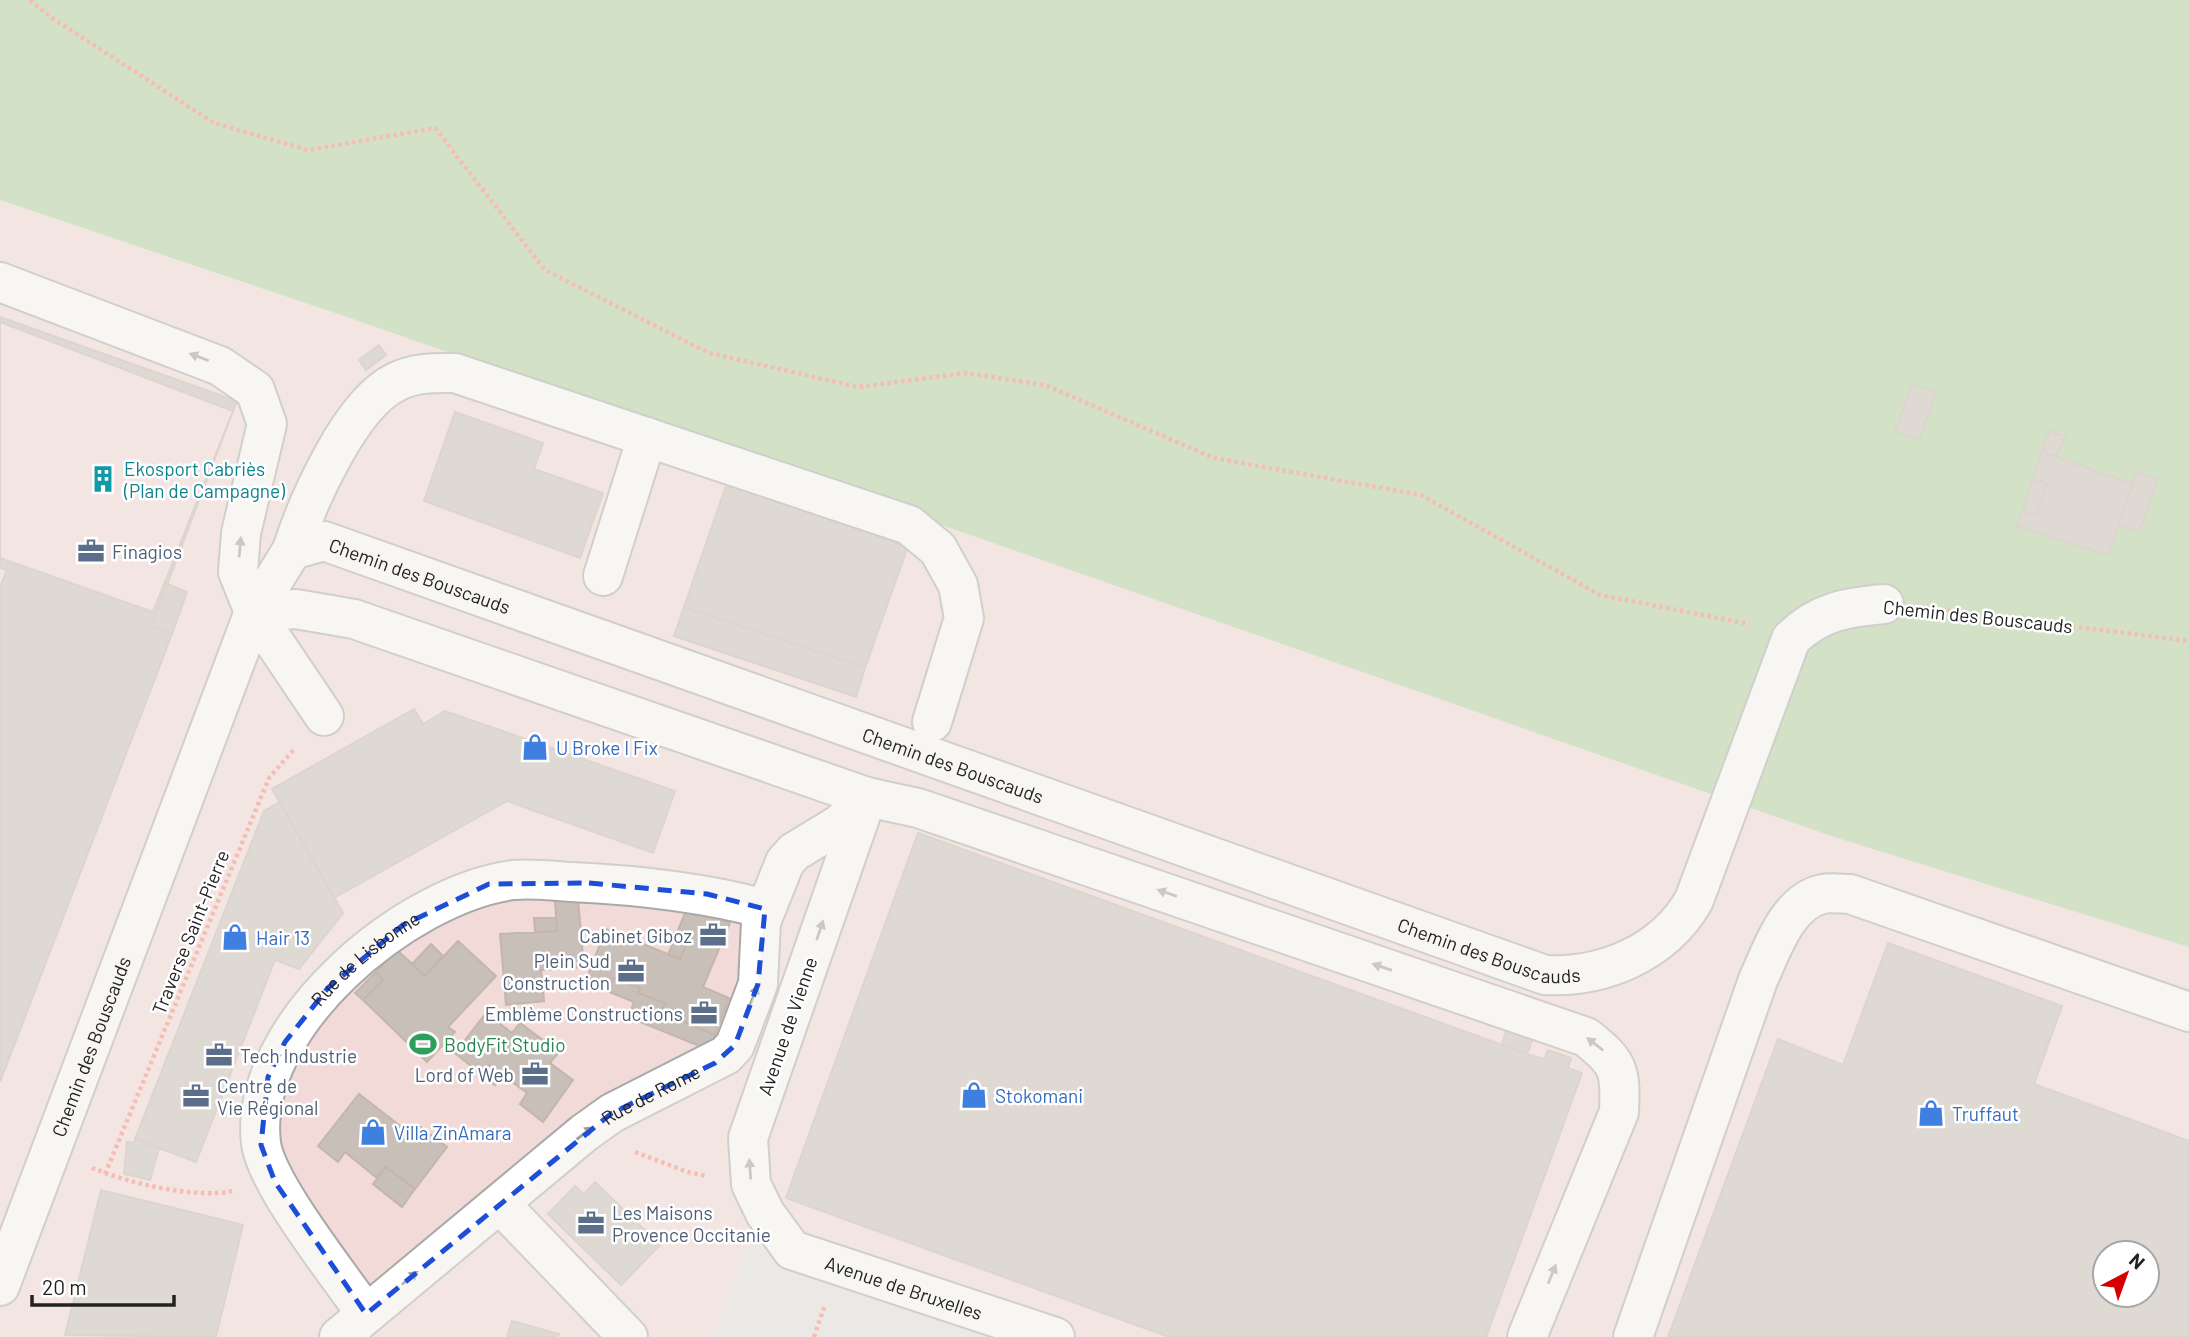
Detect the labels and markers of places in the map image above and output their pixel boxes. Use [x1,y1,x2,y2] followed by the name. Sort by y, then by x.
[123,457,286,502] place label: Ekosport Cabriès (Plan de Campagne)
[88,464,118,494] building icon: Ekosport Cabriès (Plan de Campagne)
[76,536,106,566] office icon: Finagios
[112,540,182,563] place label: Finagios
[520,732,550,762] shop icon: U Broke I Fix
[556,736,658,759] place label: U Broke I Fix
[698,920,728,950] office icon: Cabinet Giboz
[220,922,250,952] shop icon: Hair 13
[579,924,692,947] place label: Cabinet Giboz
[256,926,310,949] place label: Hair 13
[503,949,610,994] place label: Plein Sud Construction
[616,956,646,986] office icon: Plein Sud Construction
[689,998,719,1028] office icon: Emblème Constructions
[485,1002,683,1025] place label: Emblème Constructions
[408,1029,438,1059] sports icon: BodyFit Studio
[444,1033,566,1056] place label: BodyFit Studio
[204,1040,234,1070] office icon: Tech Industrie
[240,1044,357,1067] place label: Tech Industrie
[520,1059,550,1089] office icon: Lord of Web
[415,1063,514,1086] place label: Lord of Web
[217,1074,318,1119] place label: Centre de Vie Régional
[959,1080,989,1110] shop icon: Stokomani
[181,1081,211,1111] office icon: Centre de Vie Régional
[995,1084,1083,1107] place label: Stokomani
[1916,1098,1946,1128] shop icon: Truffaut
[1952,1102,2019,1125] place label: Truffaut
[358,1117,388,1147] shop icon: Villa ZinAmara
[394,1121,511,1144] place label: Villa ZinAmara
[612,1201,771,1246] place label: Les Maisons Provence Occitanie
[576,1208,606,1238] office icon: Les Maisons Provence Occitanie

